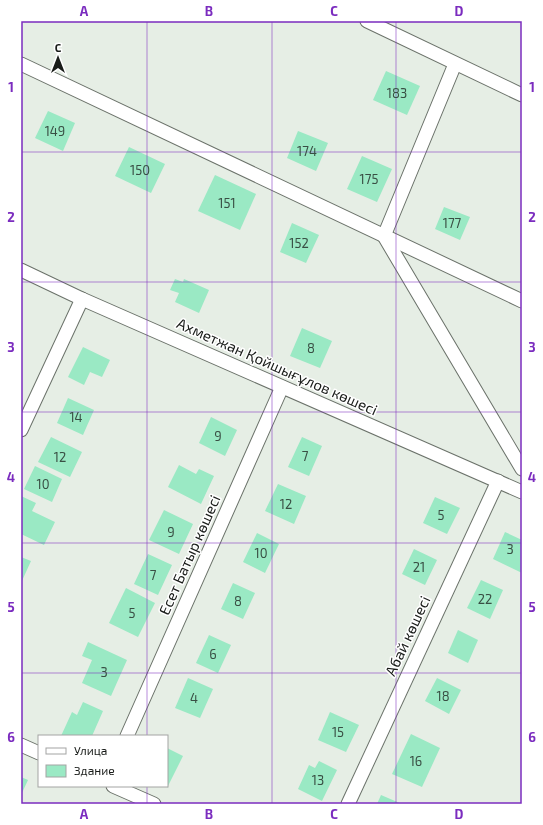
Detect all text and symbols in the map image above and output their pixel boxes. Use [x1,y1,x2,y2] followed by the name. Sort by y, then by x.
[80,3,89,19] text: A
[205,3,213,19] text: B
[330,3,338,19] text: C
[455,3,464,19] text: D
[38,38,78,78] north arrow
[55,41,62,54] text: С
[8,79,14,95] text: 1
[529,79,535,95] text: 1
[387,85,407,101] house number: 183
[45,123,65,139] house number: 149
[297,143,317,159] house number: 174
[130,162,150,178] house number: 150
[360,171,378,187] house number: 175
[218,195,236,211] house number: 151
[7,209,15,225] text: 2
[528,209,536,225] text: 2
[443,215,462,231] house number: 177
[289,235,309,251] house number: 152
[174,314,380,419] street label: Ахметжан Қойшығұлов көшесі
[7,339,15,355] text: 3
[528,339,536,355] text: 3
[307,340,315,356] house number: 8
[69,409,83,425] house number: 14
[214,428,222,444] house number: 9
[302,448,309,464] house number: 7
[54,449,66,465] house number: 12
[7,469,15,485] text: 4
[528,469,536,485] text: 4
[36,476,50,492] house number: 10
[155,492,224,617] street label: Есет Батыр көшесі
[280,496,292,512] house number: 12
[438,507,445,523] house number: 5
[167,524,175,540] house number: 9
[506,541,514,557] house number: 3
[254,545,268,561] house number: 10
[413,559,425,575] house number: 21
[150,567,157,583] house number: 7
[478,591,492,607] house number: 22
[234,593,242,609] house number: 8
[381,593,433,678] street label: Абай көшесі
[7,599,15,615] text: 5
[528,599,536,615] text: 5
[129,605,136,621] house number: 5
[209,646,217,662] house number: 6
[100,664,108,680] house number: 3
[436,688,450,704] house number: 18
[190,690,198,706] house number: 4
[332,724,344,740] house number: 15
[7,729,15,745] text: 6
[528,729,536,745] text: 6
[38,735,168,787] legend
[74,743,107,757] text: Улица
[410,753,422,769] house number: 16
[74,763,115,777] text: Здание
[312,772,324,788] house number: 13
[80,806,89,822] text: A
[205,806,213,822] text: B
[330,806,338,822] text: C
[455,806,464,822] text: D

